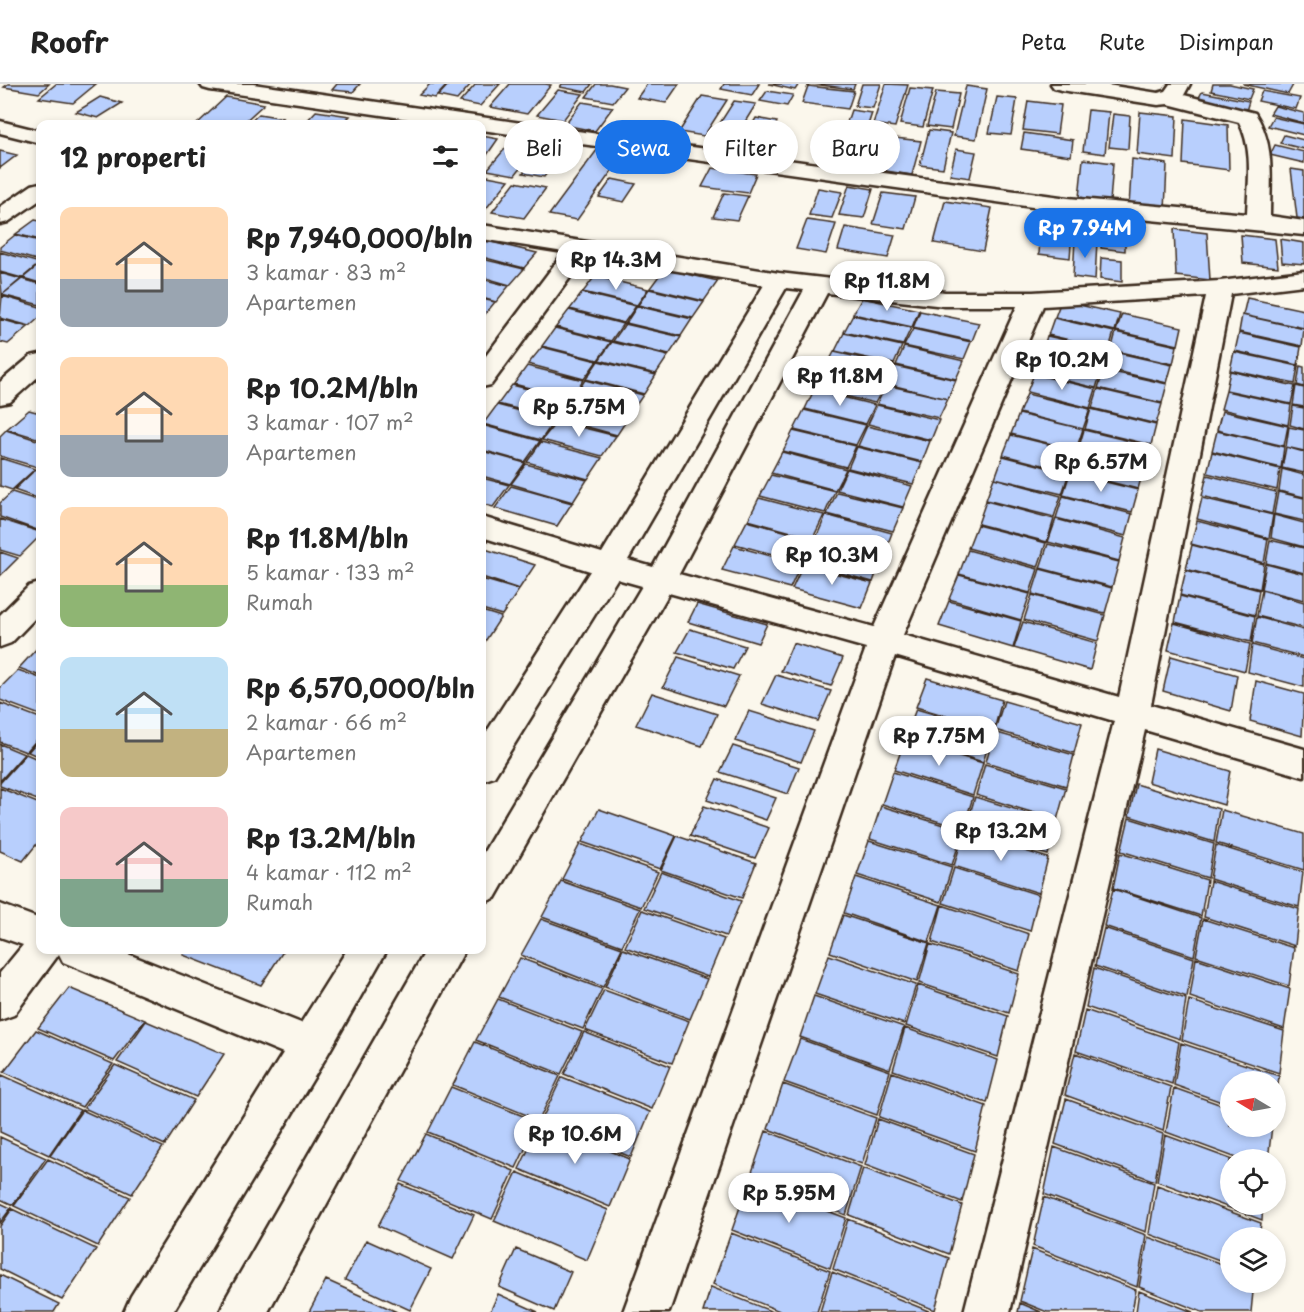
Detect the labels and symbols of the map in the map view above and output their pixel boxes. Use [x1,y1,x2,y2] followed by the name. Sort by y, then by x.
[1023,208,1147,259] pin: Rp 7.94M
[554,240,678,291] pin: Rp 14.3M
[825,261,949,312] pin: Rp 11.8M
[1000,340,1124,391] pin: Rp 10.2M
[778,356,902,407] pin: Rp 11.8M
[517,387,641,438] pin: Rp 5.75M
[1039,442,1163,493] pin: Rp 6.57M
[770,535,894,586] pin: Rp 10.3M
[877,716,1001,767] pin: Rp 7.75M
[939,811,1063,862] pin: Rp 13.2M
[1220,1071,1286,1137] north arrow
[513,1114,637,1165] pin: Rp 10.6M
[727,1173,851,1224] pin: Rp 5.95M

